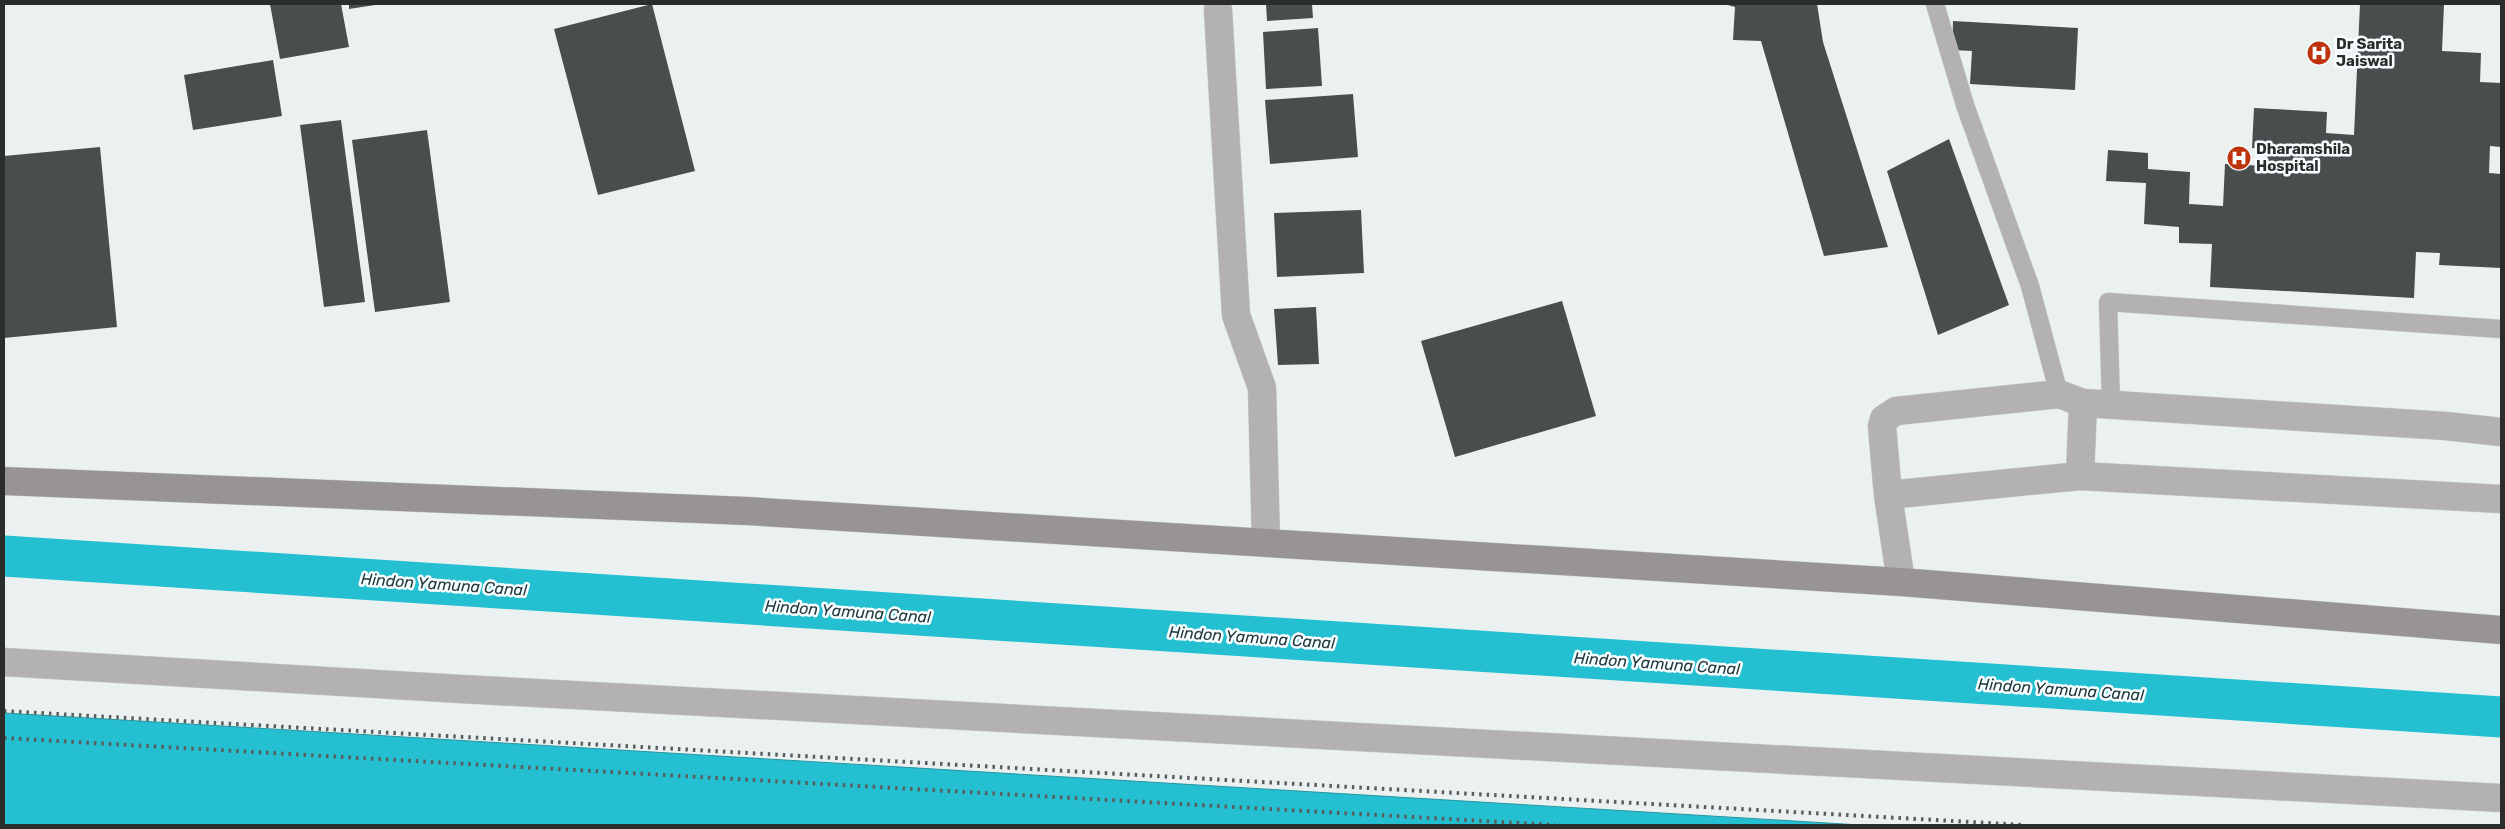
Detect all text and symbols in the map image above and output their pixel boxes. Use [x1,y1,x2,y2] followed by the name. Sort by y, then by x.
[2336,35,2402,70] place label: Dr Sarita Jaiswal
[2306,40,2332,66] hospital icon: Dr Sarita Jaiswal
[2256,140,2350,175] place label: Dharamshila Hospital
[2226,145,2252,171] hospital icon: Dharamshila Hospital
[360,569,529,600] water label: Hindon Yamuna Canal
[764,596,933,627] water label: Hindon Yamuna Canal
[1168,622,1337,653] water label: Hindon Yamuna Canal
[1573,648,1742,679] water label: Hindon Yamuna Canal
[1977,674,2146,705] water label: Hindon Yamuna Canal

